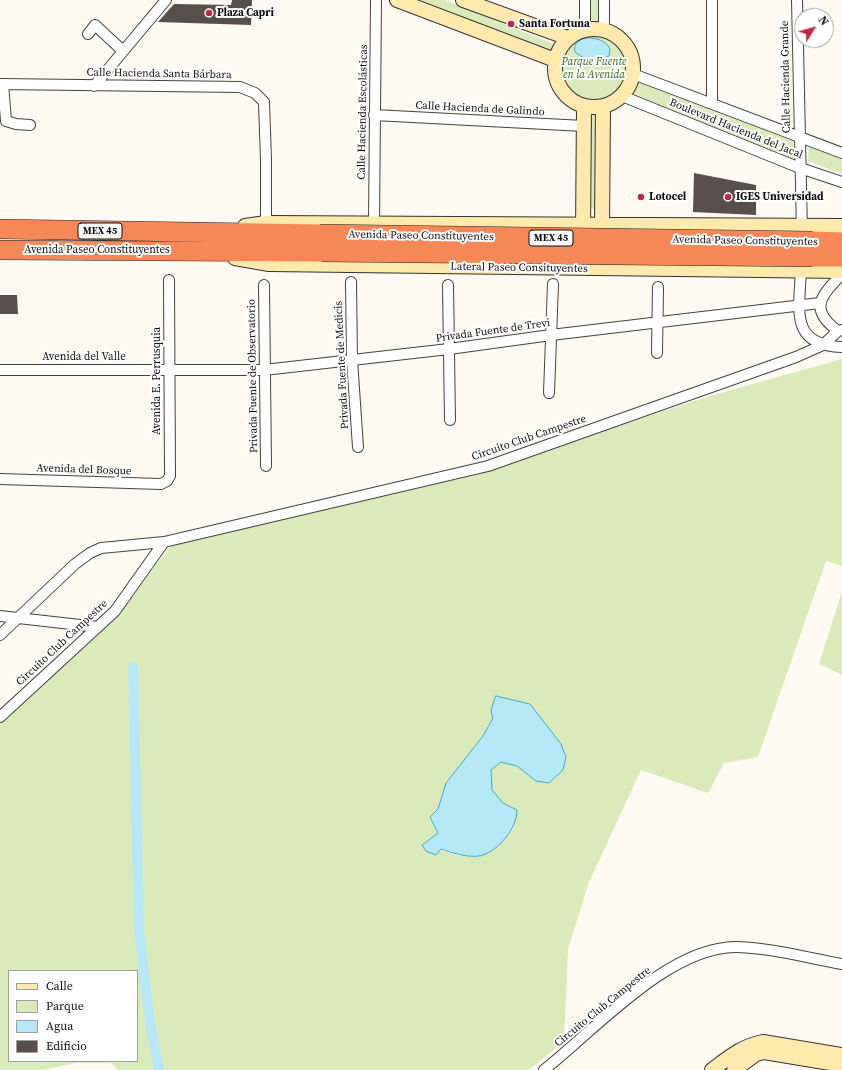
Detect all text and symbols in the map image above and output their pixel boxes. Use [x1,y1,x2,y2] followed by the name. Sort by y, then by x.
[217,6,274,20] place label: Plaza Capri
[204,8,214,18] marker: Plaza Capri
[794,8,834,48] north arrow
[815,13,832,29] text: N
[519,17,590,31] place label: Santa Fortuna
[506,19,516,29] marker: Santa Fortuna
[778,21,794,133] street label: Calle Hacienda Grande
[355,44,371,180] street label: Calle Hacienda Escolásticas
[561,55,627,81] park label: Parque Fuente en la Avenida
[86,66,232,82] street label: Calle Hacienda Santa Bárbara
[667,96,805,162] street label: Boulevard Hacienda del Jacal
[415,99,545,119] street label: Calle Hacienda de Galindo
[649,190,686,204] place label: Lotocel
[736,190,824,204] place label: IGES Universidad
[636,192,646,202] marker: Lotocel
[723,192,733,202] marker: IGES Universidad
[78,223,122,239] road number: MEX 45
[348,228,494,244] street label: Avenida Paseo Constituyentes
[529,230,573,246] road number: MEX 45
[672,233,818,249] street label: Avenida Paseo Constituyentes
[24,243,170,257] street label: Avenida Paseo Constituyentes
[450,260,588,276] street label: Lateral Paseo Consituyentes
[245,299,261,453] street label: Privada Fuente de Observatorio
[332,301,352,429] street label: Privada Fuente de Medicis
[435,316,551,346] street label: Privada Fuente de Trevi
[150,327,164,435] street label: Avenida E. Perrusquia
[42,350,126,364] street label: Avenida del Valle
[470,412,588,464] street label: Circuito Club Campestre
[36,462,132,478] street label: Avenida del Bosque
[14,597,110,689] street label: Circuito Club Campestre
[552,964,654,1050] street label: Circuito Club Campestre
[8,970,138,1062] legend
[46,978,73,994] text: Calle
[46,998,84,1014] text: Parque
[46,1018,73,1034] text: Agua
[46,1038,87,1054] text: Edificio

